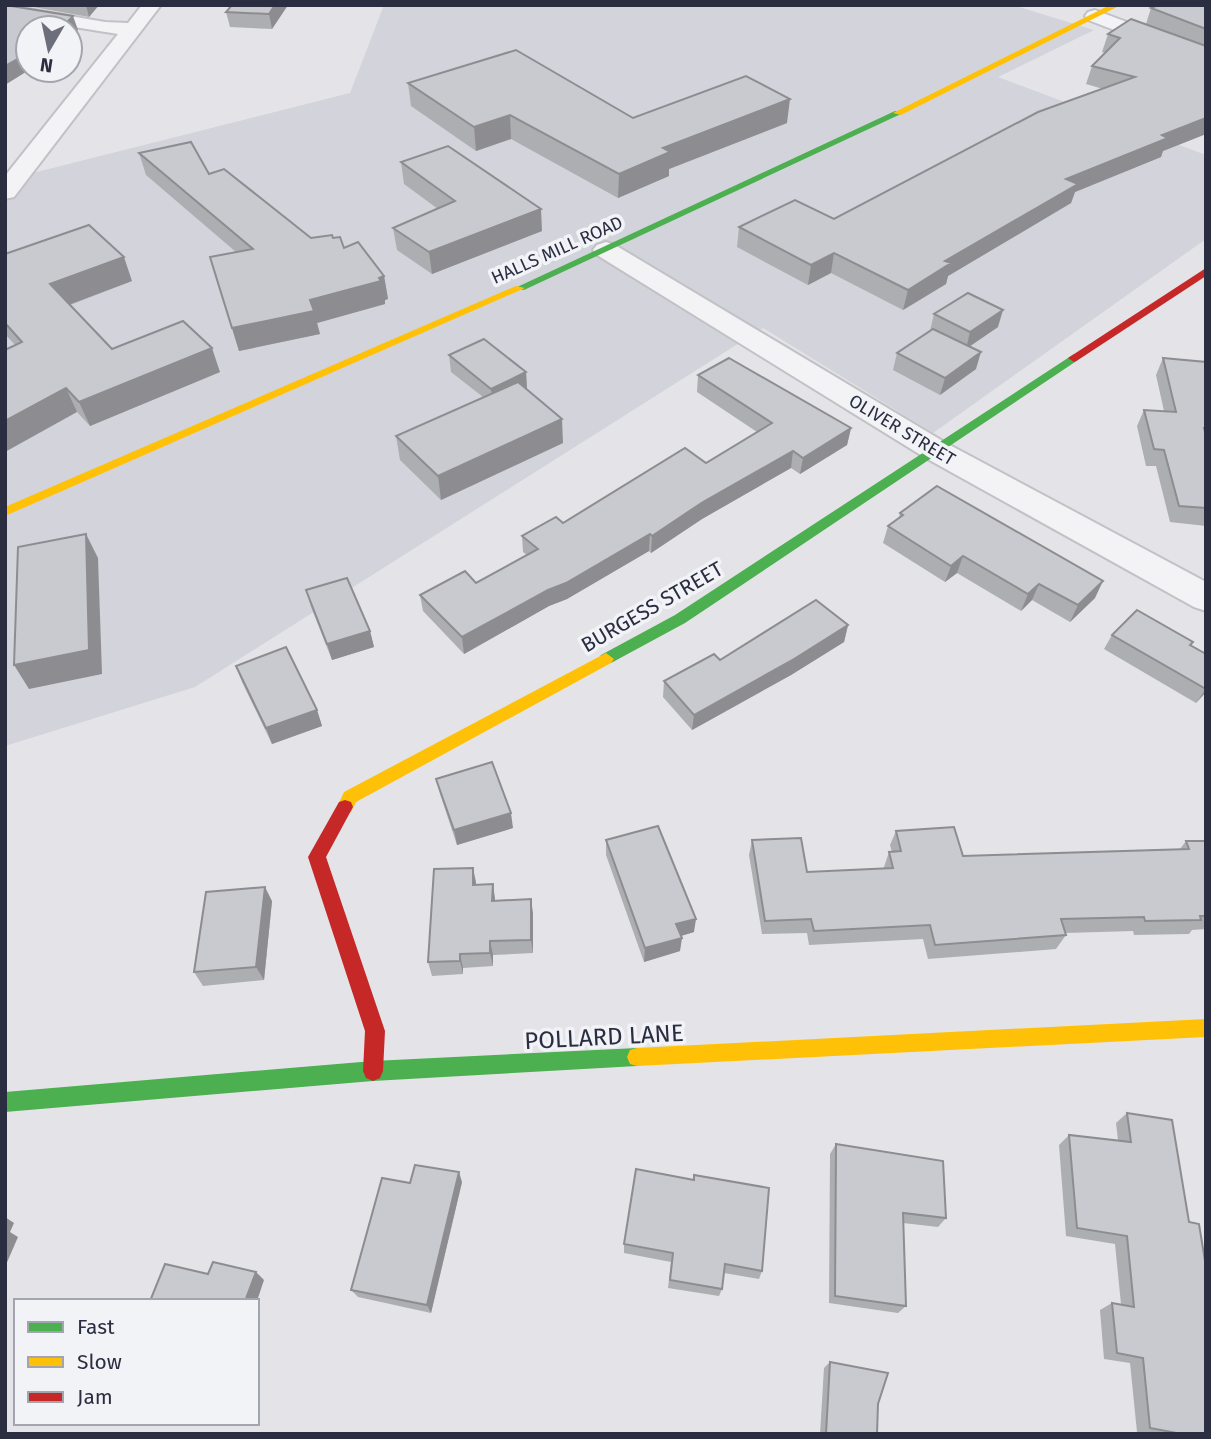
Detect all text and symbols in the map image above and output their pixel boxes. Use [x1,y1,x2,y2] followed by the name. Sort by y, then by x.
[14,14,84,84] north arrow
[38,53,54,78] text: N
[488,211,626,289] street label: HALLS MILL ROAD
[845,390,960,471] street label: OLIVER STREET
[576,556,728,658] street label: BURGESS STREET
[524,1019,684,1055] street label: POLLARD LANE
[14,1299,259,1425] legend
[77,1314,115,1340] text: Fast
[77,1349,122,1375] text: Slow
[77,1384,113,1410] text: Jam

